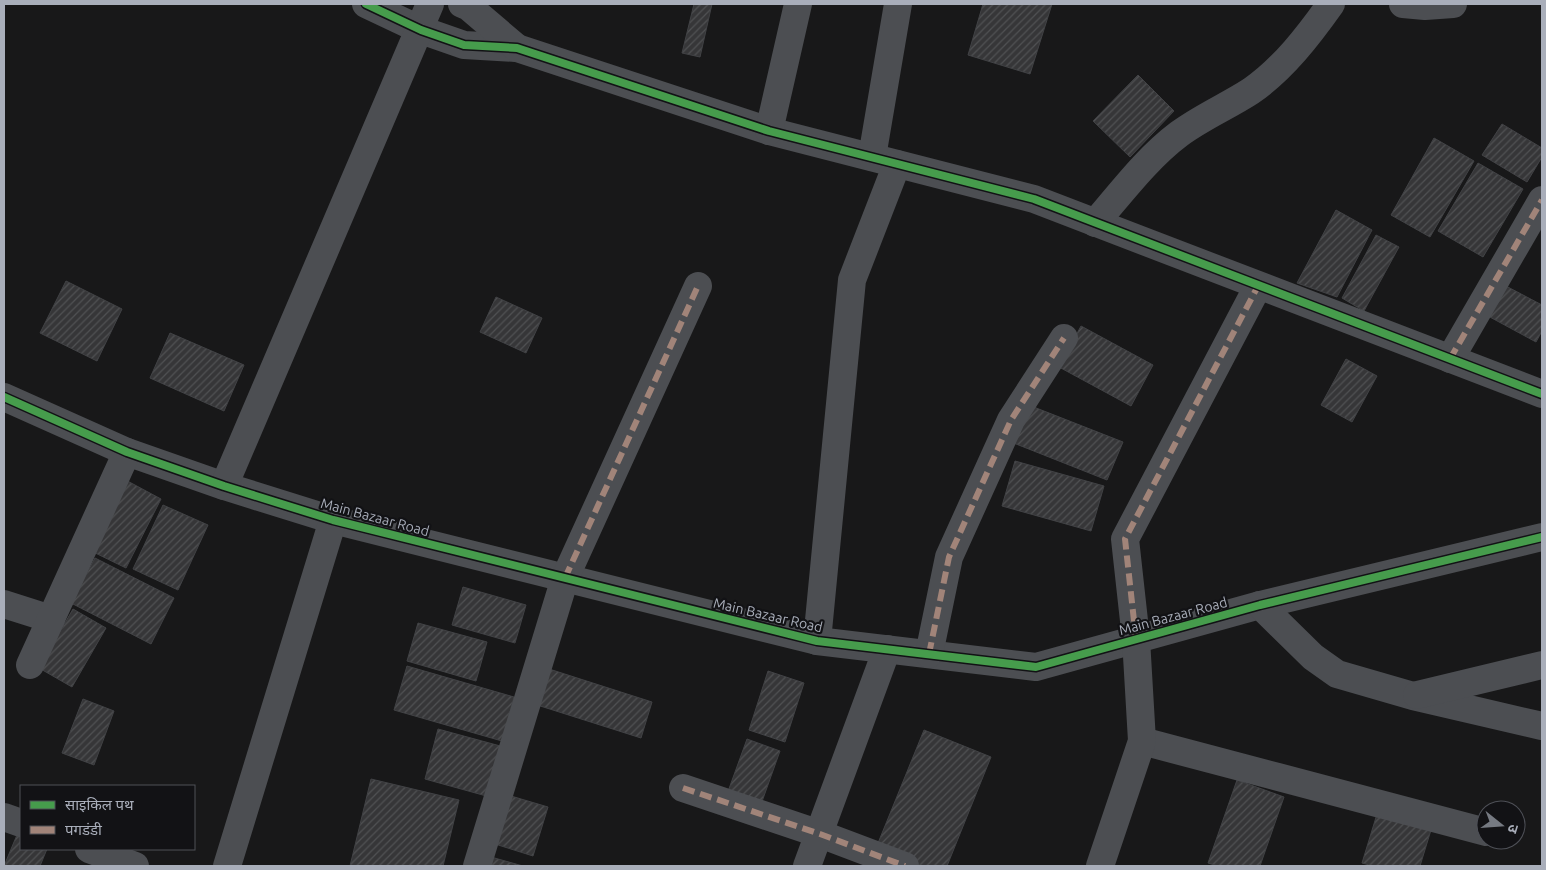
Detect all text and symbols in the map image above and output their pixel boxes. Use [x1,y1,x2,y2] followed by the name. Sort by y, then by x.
[319,495,431,539] street label: Main Bazaar Road
[1117,594,1229,638] street label: Main Bazaar Road
[712,595,824,635] street label: Main Bazaar Road
[20,785,195,850] legend
[65,796,134,813] text: साइकिल पथ
[1476,800,1526,850] north arrow
[65,821,103,838] text: पगडंडी
[1504,823,1522,836] text: उ

